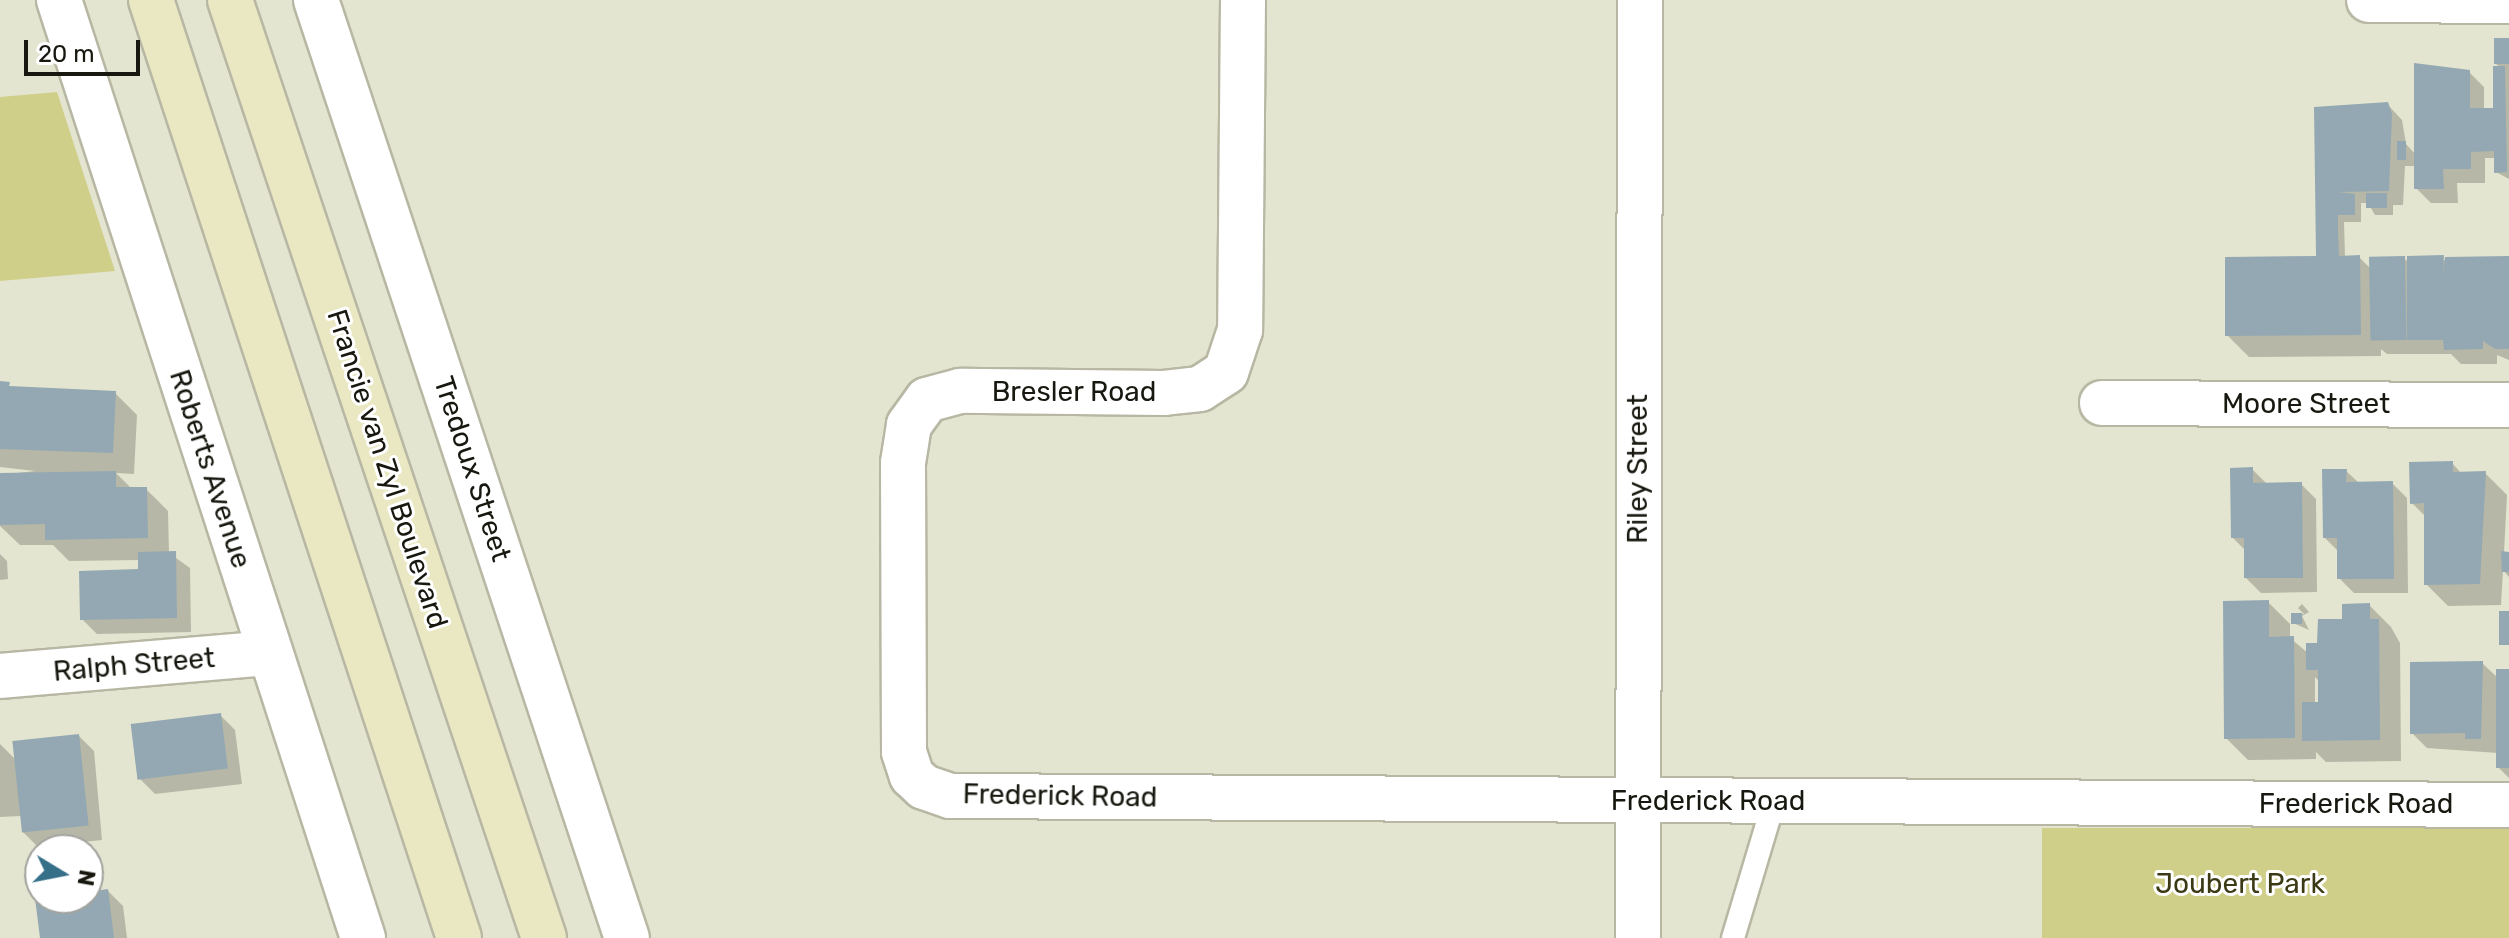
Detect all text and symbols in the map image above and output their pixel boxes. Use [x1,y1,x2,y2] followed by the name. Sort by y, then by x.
[28,24,144,74] scale bar
[38,40,95,68] text: 20 m
[319,305,455,633] street label: Francie van Zyl Boulevard
[162,365,258,573] street label: Roberts Avenue
[426,372,518,566] street label: Tredoux Street
[991,375,1157,409] street label: Bresler Road
[2222,387,2390,421] street label: Moore Street
[1621,394,1655,544] street label: Riley Street
[52,641,216,689] street label: Ralph Street
[962,778,1158,814] street label: Frederick Road
[1611,784,1805,818] street label: Frederick Road
[2259,787,2453,821] street label: Frederick Road
[24,834,104,914] north arrow
[2155,867,2325,901] park label: Joubert Park
[71,868,101,888] text: N

